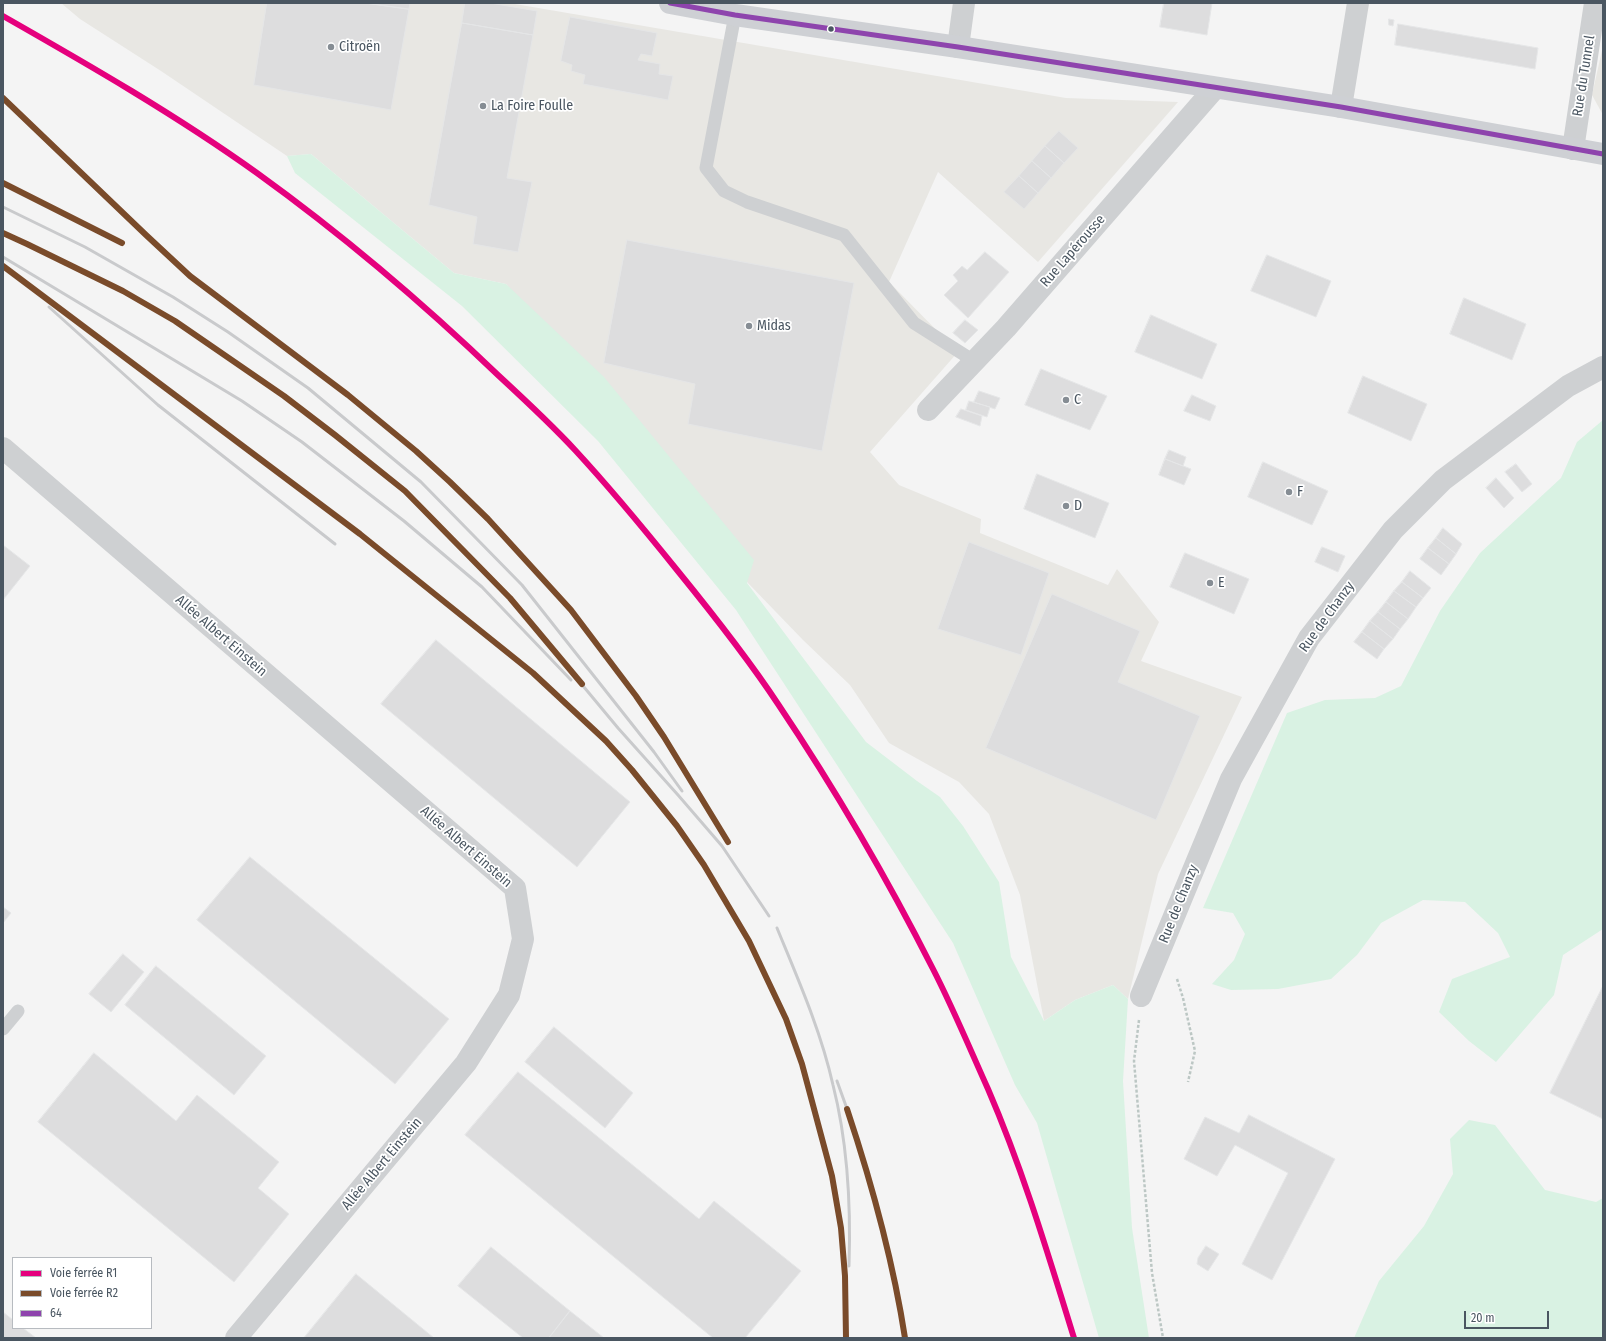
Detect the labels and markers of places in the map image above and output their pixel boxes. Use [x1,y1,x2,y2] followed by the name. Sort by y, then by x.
[826,24,836,34] unlabelled marker
[339,39,380,55] place label: Citroën
[326,42,336,52] marker: Citroën
[491,98,573,114] place label: La Foire Foulle
[478,101,488,111] marker: La Foire Foulle
[757,318,791,334] place label: Midas
[744,321,754,331] marker: Midas
[1074,392,1081,408] place label: C
[1061,395,1071,405] marker: C
[1297,484,1303,500] place label: F
[1284,487,1294,497] marker: F
[1074,498,1082,514] place label: D
[1061,501,1071,511] marker: D
[1218,575,1225,591] place label: E
[1205,578,1215,588] marker: E

